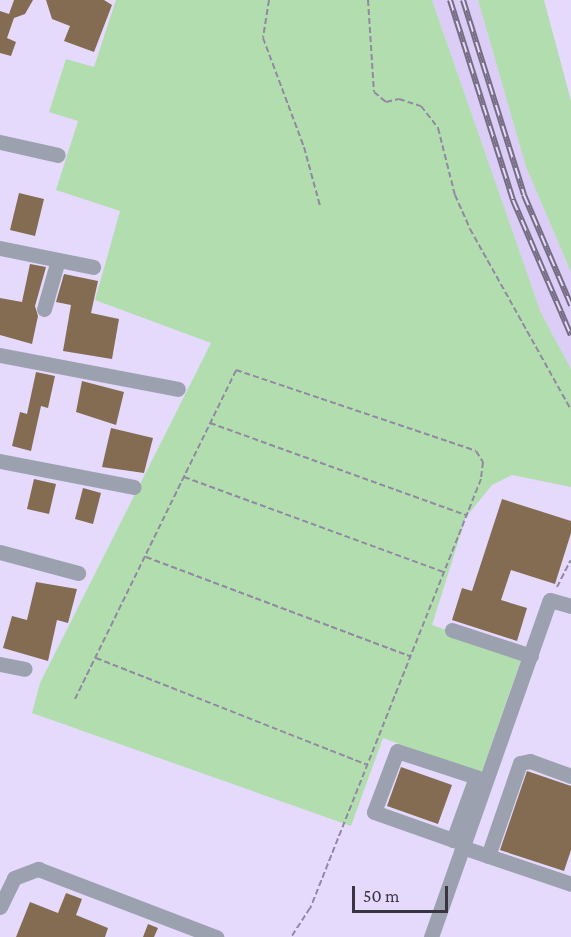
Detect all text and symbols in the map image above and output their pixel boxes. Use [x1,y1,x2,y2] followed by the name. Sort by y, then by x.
[355,874,451,912] scale bar
[363,886,400,906] text: 50 m

